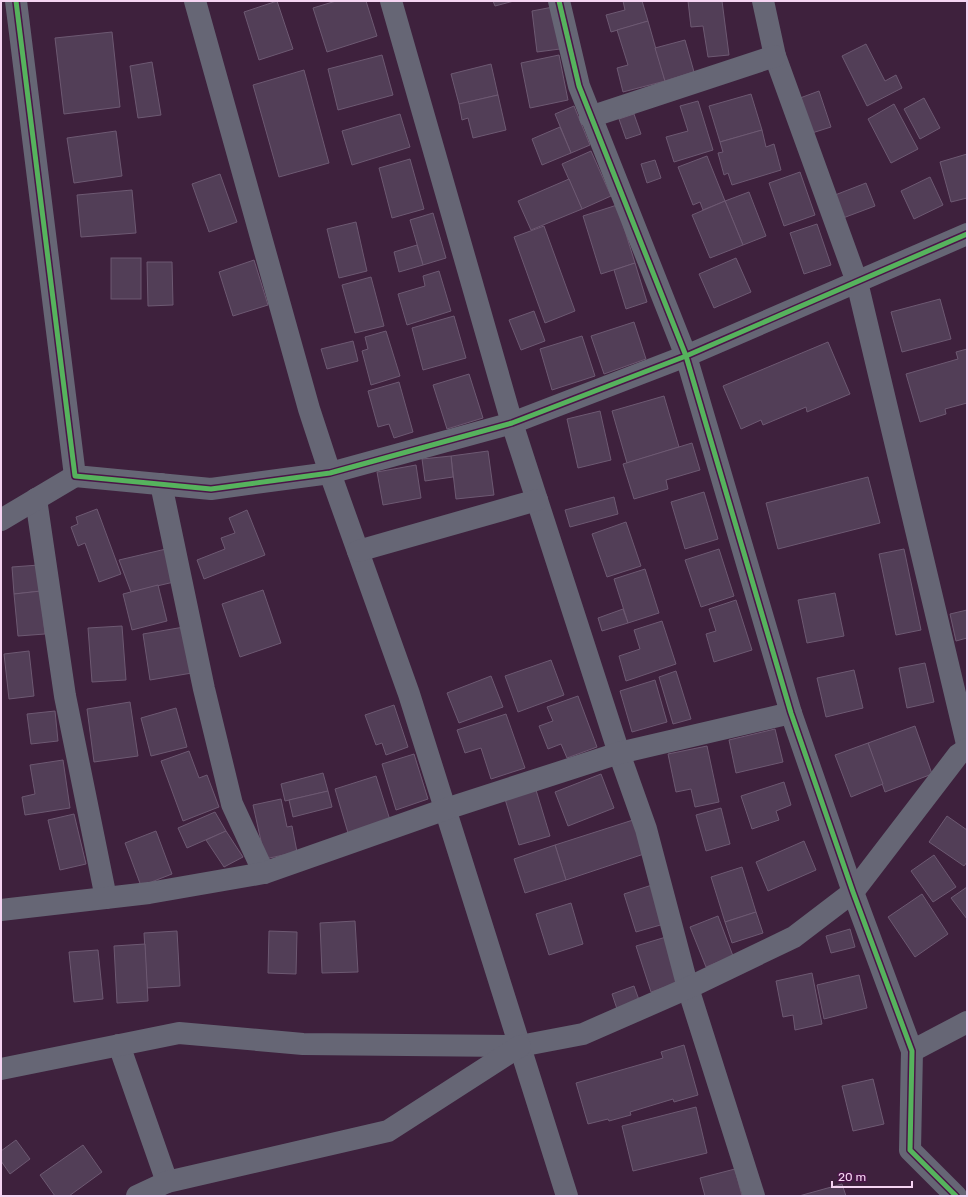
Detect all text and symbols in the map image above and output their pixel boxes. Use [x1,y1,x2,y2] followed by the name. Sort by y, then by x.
[832,1163,912,1189] scale bar
[838,1170,866,1184] text: 20 m

